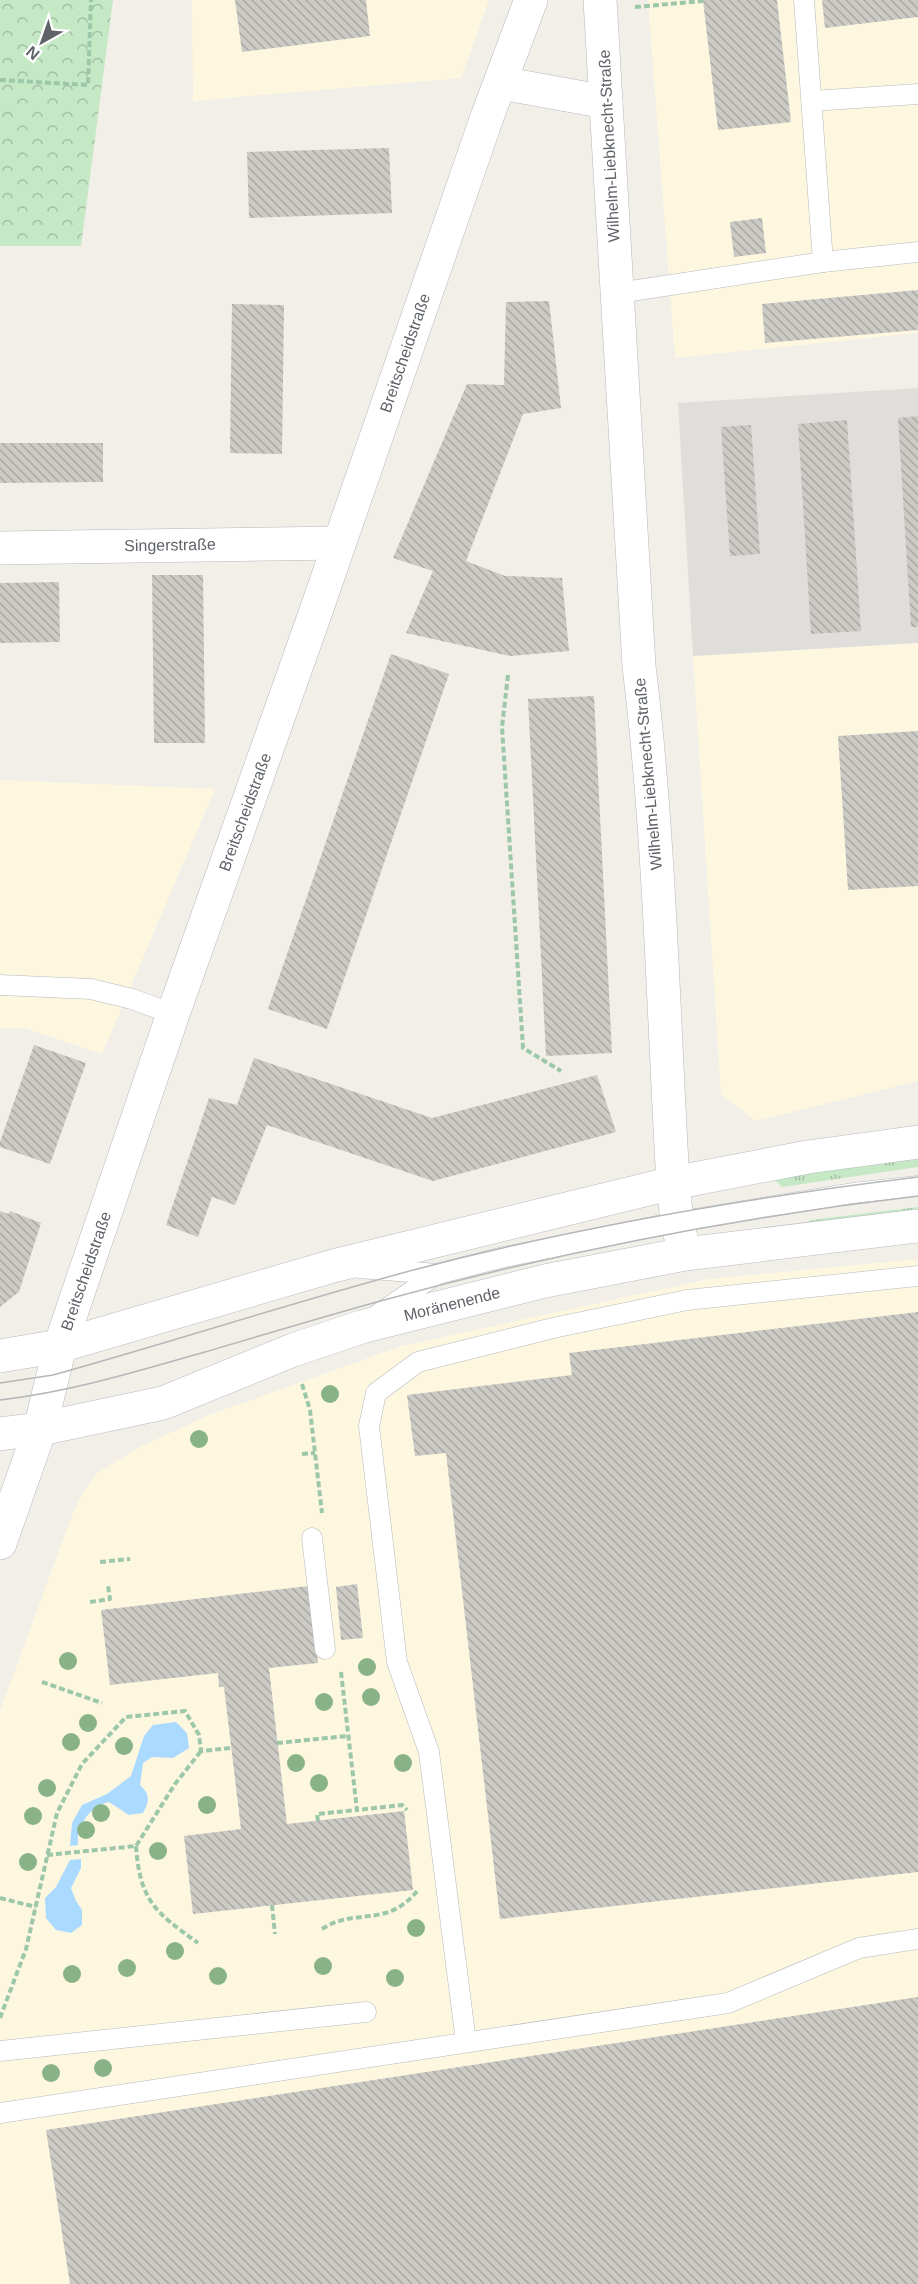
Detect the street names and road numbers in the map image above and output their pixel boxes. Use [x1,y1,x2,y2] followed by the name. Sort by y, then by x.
[595,49,623,243] street label: Wilhelm-Liebknecht-Straße
[377,291,433,415] street label: Breitscheidstraße
[124,536,216,554] street label: Singerstraße
[631,677,665,871] street label: Wilhelm-Liebknecht-Straße
[216,751,274,873] street label: Breitscheidstraße
[58,1209,114,1333] street label: Breitscheidstraße
[402,1284,502,1324] street label: Moränenende

